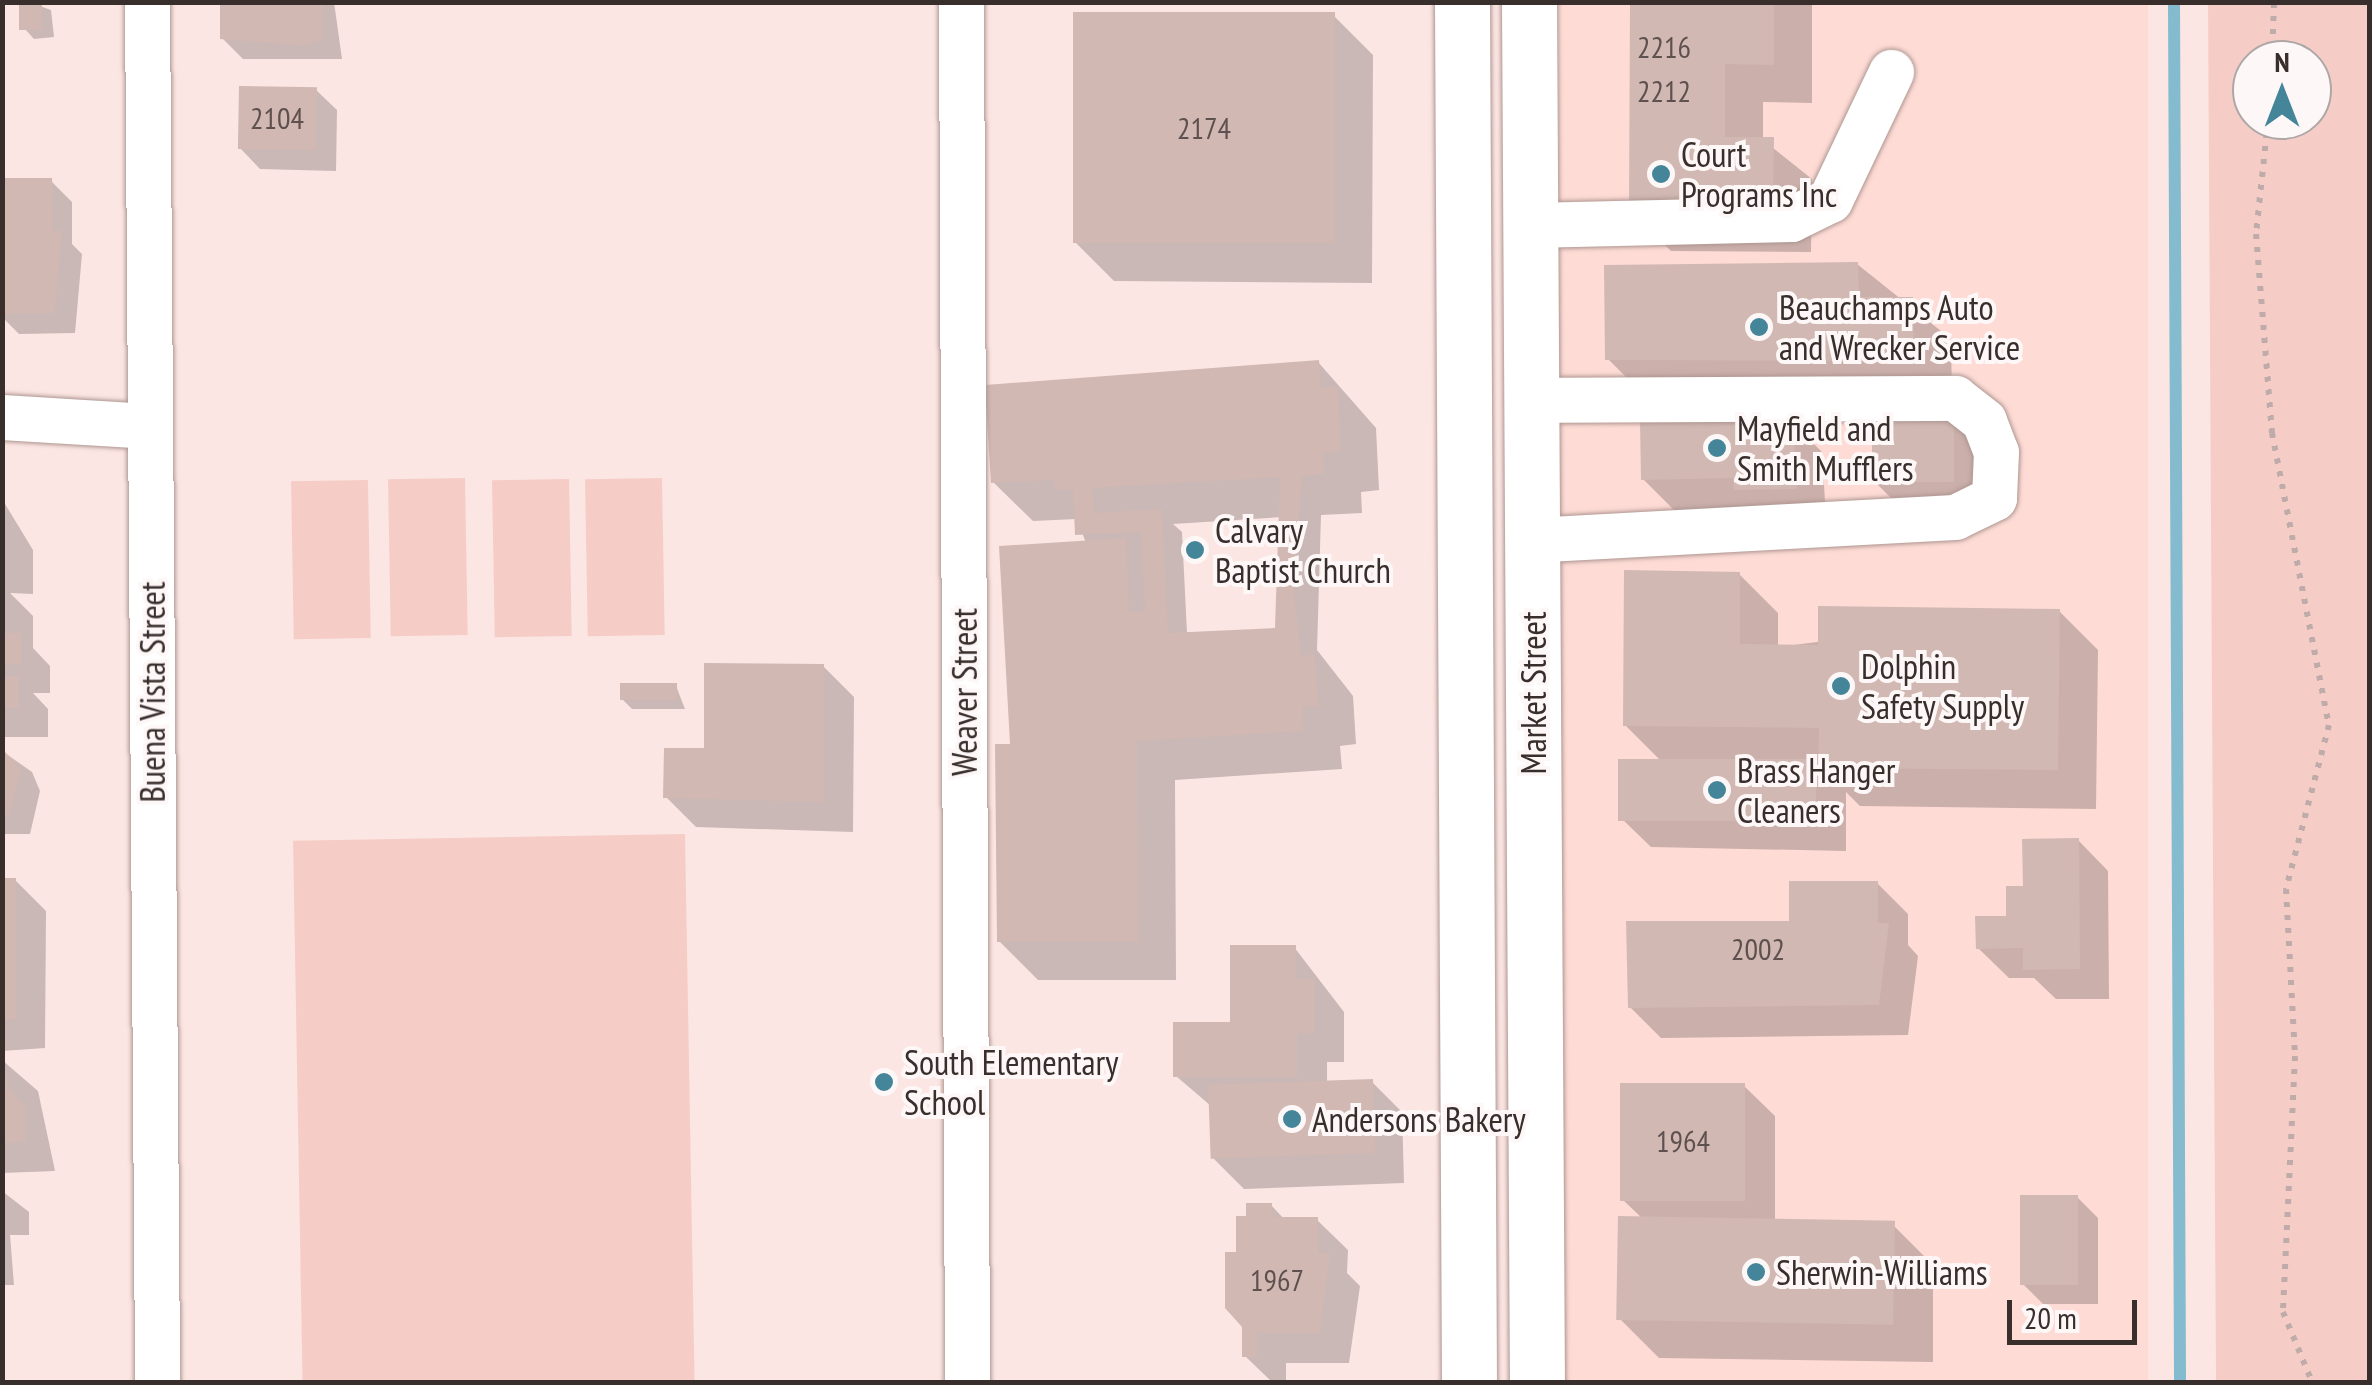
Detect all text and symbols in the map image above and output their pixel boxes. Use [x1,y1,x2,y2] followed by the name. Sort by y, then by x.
[1637,29,1691,65] house number: 2216
[2232,40,2332,140] north arrow
[2274,43,2290,80] text: N
[1637,73,1691,109] house number: 2212
[250,100,304,136] house number: 2104
[1177,110,1231,146] house number: 2174
[1681,133,1837,215] place label: Court Programs Inc
[1650,163,1672,185] marker: Court Programs Inc
[1779,286,2021,368] place label: Beauchamps Auto and Wrecker Service
[1748,316,1770,338] marker: Beauchamps Auto and Wrecker Service
[1737,407,1914,489] place label: Mayfield and Smith Mufflers
[1706,437,1728,459] marker: Mayfield and Smith Mufflers
[1215,509,1391,591] place label: Calvary Baptist Church
[1184,539,1206,561] marker: Calvary Baptist Church
[131,581,173,803] street label: Buena Vista Street
[943,608,985,776] street label: Weaver Street
[1512,611,1554,775] street label: Market Street
[1861,645,2025,727] place label: Dolphin Safety Supply
[1830,675,1852,697] marker: Dolphin Safety Supply
[1737,749,1895,831] place label: Brass Hanger Cleaners
[1706,779,1728,801] marker: Brass Hanger Cleaners
[1731,931,1785,967] house number: 2002
[904,1041,1118,1123] place label: South Elementary School
[873,1071,895,1093] marker: South Elementary School
[1312,1098,1526,1140] place label: Andersons Bakery
[1281,1108,1303,1130] marker: Andersons Bakery
[1656,1123,1710,1159] house number: 1964
[1776,1251,1988,1293] place label: Sherwin-Williams
[1745,1261,1767,1283] marker: Sherwin-Williams
[1250,1262,1304,1298] house number: 1967
[2012,1280,2142,1342] scale bar
[2024,1298,2077,1337] text: 20 m

